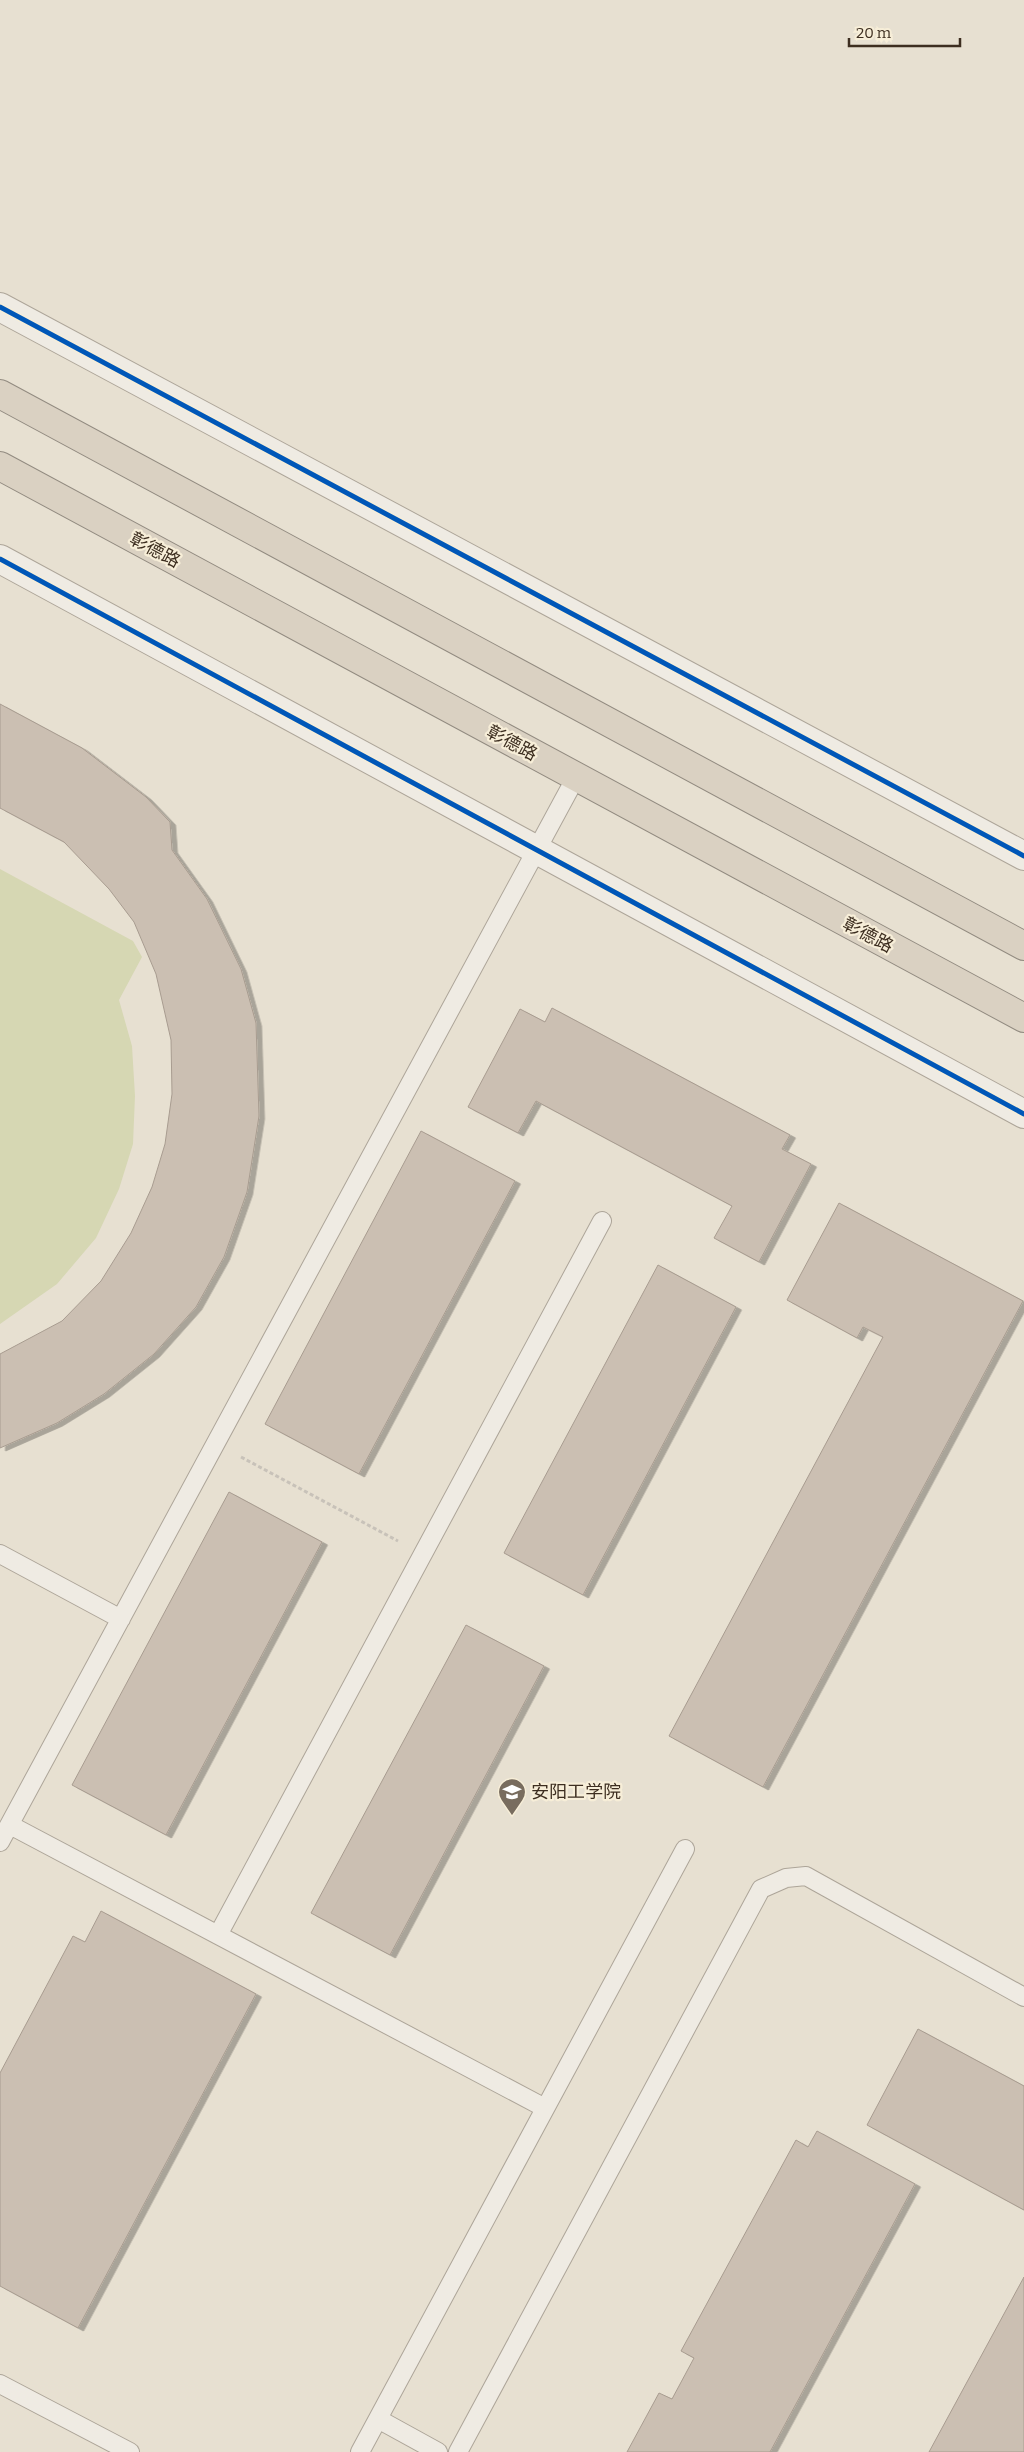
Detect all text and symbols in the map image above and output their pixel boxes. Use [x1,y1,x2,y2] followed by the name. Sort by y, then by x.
[849,15,960,47] scale bar
[856,24,892,42] text: 20 m
[126,528,184,572] street label: 彰德路
[483,721,541,765] street label: 彰德路
[839,913,897,957] street label: 彰德路
[497,1777,527,1816] school or university icon: 安阳工学院
[531,1781,621,1803] place label: 安阳工学院

